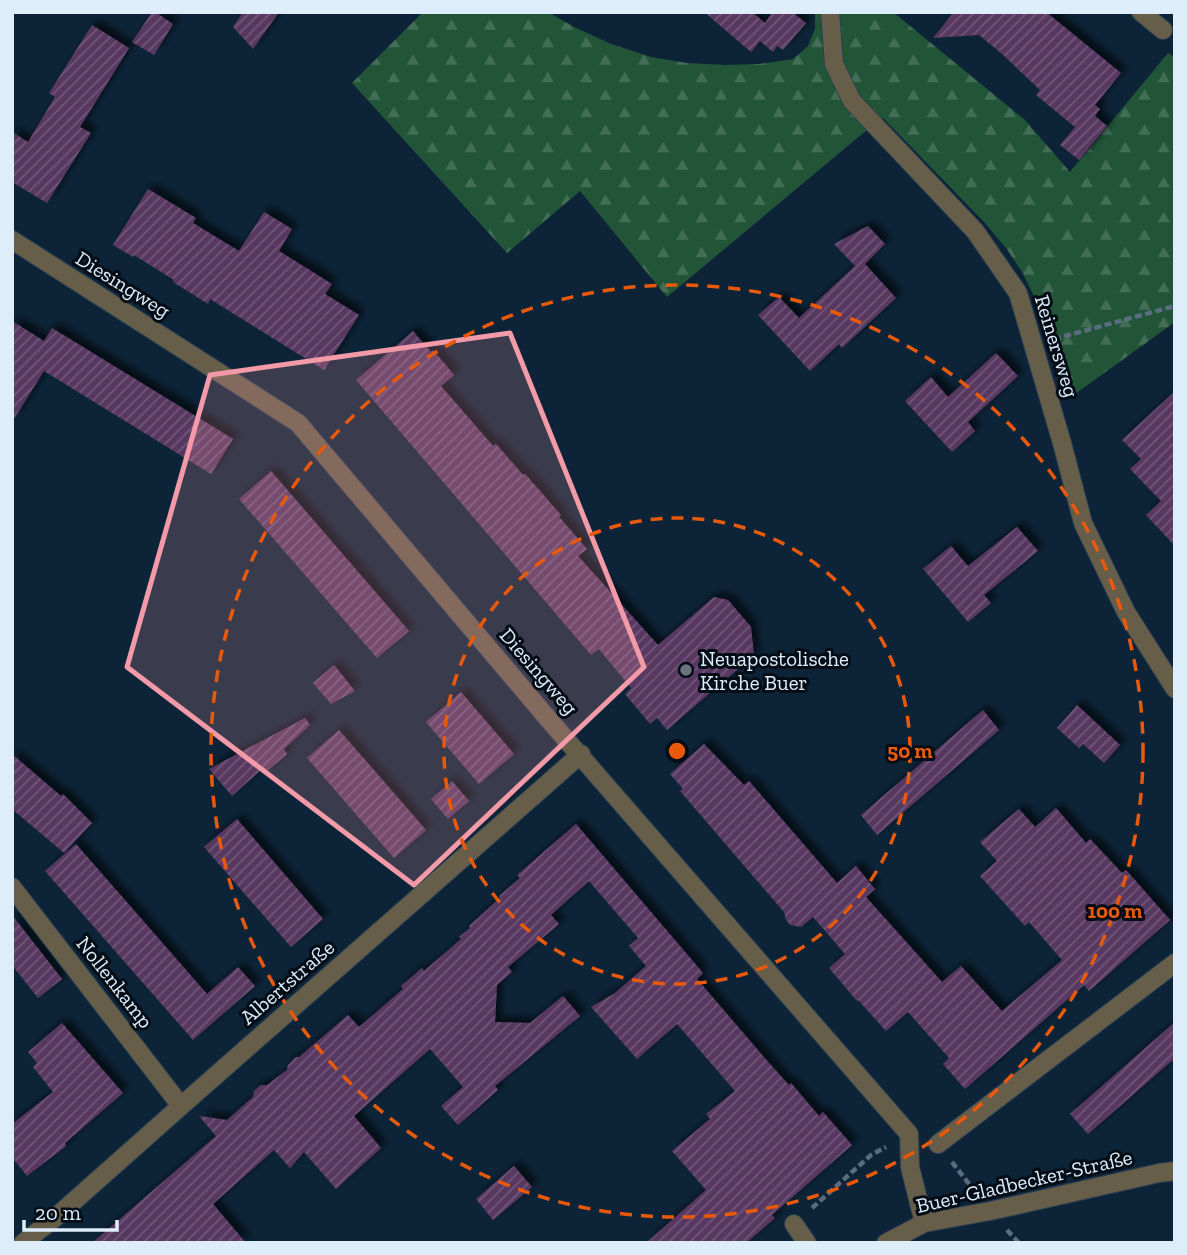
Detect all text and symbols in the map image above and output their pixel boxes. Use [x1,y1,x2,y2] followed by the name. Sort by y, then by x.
[71,245,175,323] street label: Diesingweg
[1030,292,1085,401] street label: Reinersweg
[495,623,584,720] street label: Diesingweg
[700,646,849,695] place label: Neuapostolische Kirche Buer
[678,662,694,678] marker: Neuapostolische Kirche Buer
[887,738,933,763] text: 50 m
[665,739,689,763] centre of rings
[1088,898,1143,923] text: 100 m
[71,931,159,1033] street label: Nollenkamp
[235,934,339,1030] street label: Albertstraße
[913,1144,1135,1218] street label: Buer-Gladbecker-Straße
[24,1188,117,1232] scale bar
[35,1200,81,1225] text: 20 m

